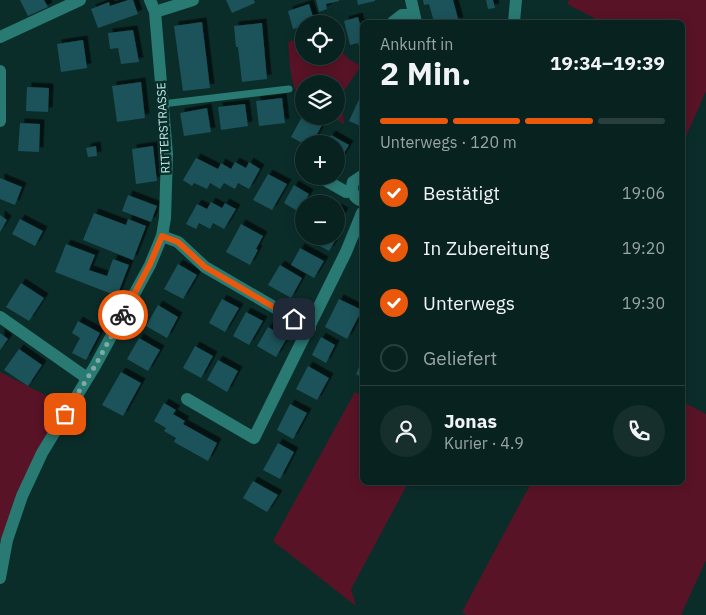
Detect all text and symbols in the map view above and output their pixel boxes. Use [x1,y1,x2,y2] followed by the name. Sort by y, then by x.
[295,15,345,245] map controls
[295,15,345,65] button: locate
[380,34,453,54] text: Ankunft in
[550,51,665,75] text: 19:34–19:39
[380,52,471,94] text: 2 Min.
[295,75,345,125] button: layers
[153,82,173,174] street label: RITTERSTRASSE
[380,132,517,152] text: Unterwegs · 120 m
[295,135,345,185] button: +
[380,179,408,207] icon: check
[423,181,500,205] text: Bestätigt
[622,183,665,203] text: 19:06
[295,195,345,245] button: −
[380,234,408,262] icon: check
[423,236,549,260] text: In Zubereitung
[622,238,665,258] text: 19:20
[380,289,408,317] icon: check
[98,290,148,340] courier
[423,291,515,315] text: Unterwegs
[622,293,665,313] text: 19:30
[273,298,315,340] pin
[109,301,137,329] icon: bike
[280,305,308,333] icon: home
[423,346,497,370] text: Geliefert
[44,393,86,435] pin
[51,400,79,428] icon: bag
[380,405,432,457] button: person
[613,405,665,457] button: phone
[444,409,497,433] text: Jonas
[444,433,524,453] text: Kurier · 4.9

